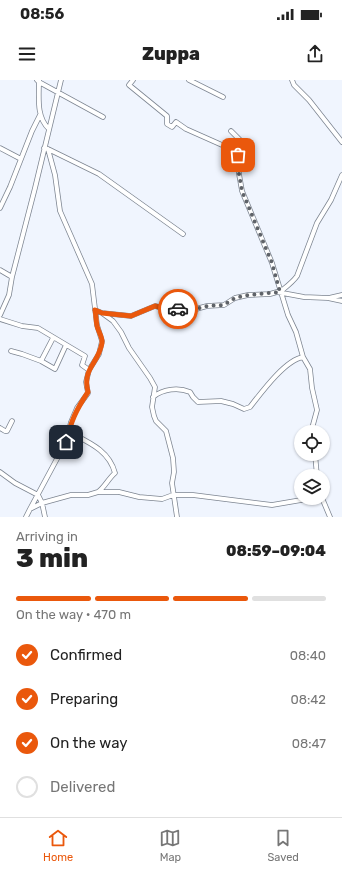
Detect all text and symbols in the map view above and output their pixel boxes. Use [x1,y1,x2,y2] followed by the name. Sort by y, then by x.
[20,5,64,23] text: 08:56
[16,43,38,65] icon: menu
[142,43,200,65] text: Zuppa
[304,43,326,65] icon: share
[221,138,255,172] pin
[227,144,249,166] icon: bag
[158,289,198,329] courier
[167,298,189,320] icon: car
[49,425,83,459] pin
[294,425,330,505] map controls
[294,425,330,461] button: locate
[55,431,77,453] icon: home
[294,469,330,505] button: layers
[16,529,78,544] text: Arriving in
[226,542,326,560] text: 08:59–09:04
[16,543,88,574] text: 3 min
[16,607,131,622] text: On the way · 470 m
[16,644,38,666] icon: check
[50,646,122,664] text: Confirmed
[290,648,326,663] text: 08:40
[16,688,38,710] icon: check
[50,690,118,708] text: Preparing
[290,692,326,707] text: 08:42
[16,732,38,754] icon: check
[50,734,128,752] text: On the way
[292,736,326,751] text: 08:47
[50,778,115,796] text: Delivered
[43,827,73,864] tab: Home
[159,827,181,864] tab: Map
[268,827,299,864] tab: Saved

